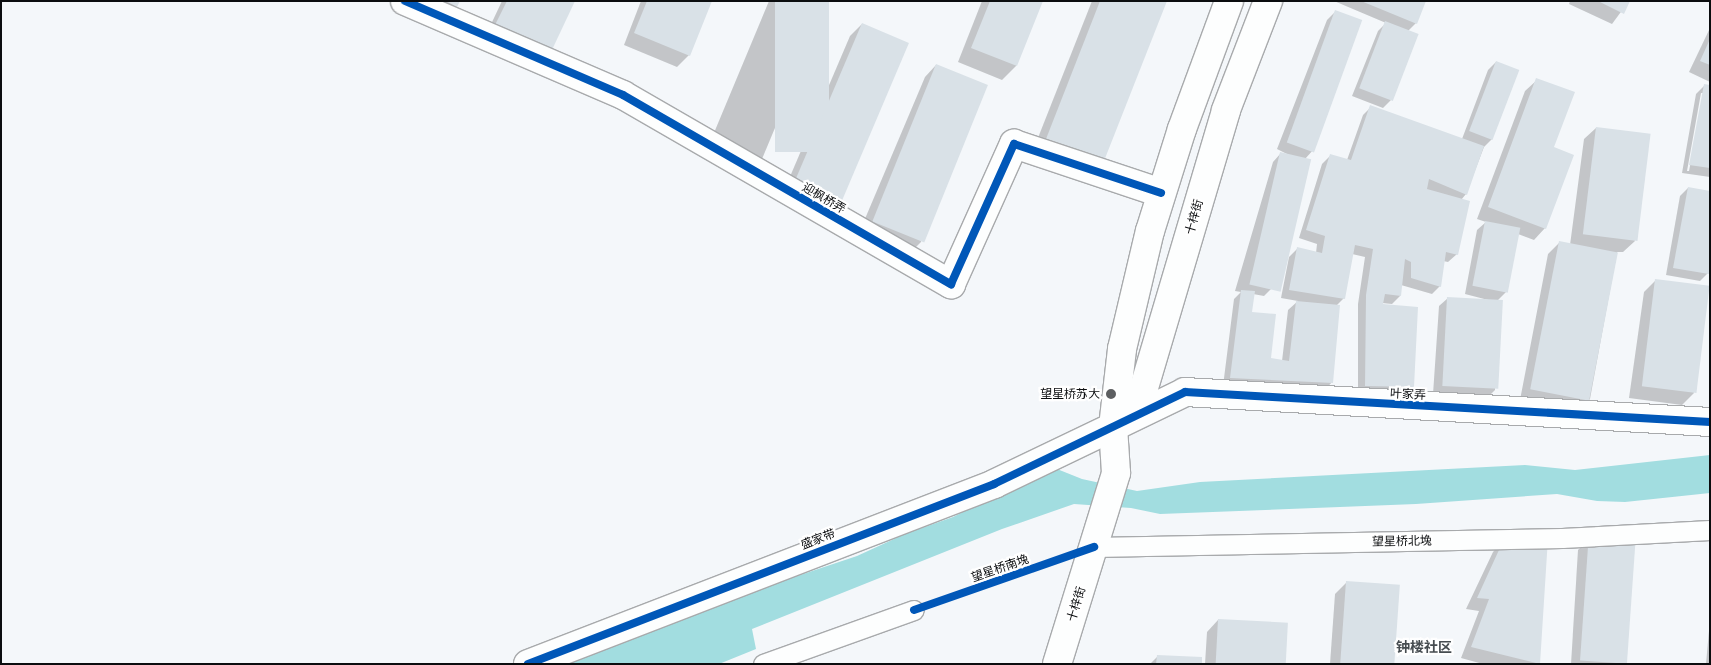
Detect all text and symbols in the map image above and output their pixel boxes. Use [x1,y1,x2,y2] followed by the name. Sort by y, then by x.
[800,180,848,216] street label: 迎枫桥弄
[1182,198,1206,236] street label: 十梓街
[1390,386,1426,402] street label: 叶家弄
[1040,387,1100,401] place label: 望星桥苏大
[1104,387,1118,401] marker: 望星桥苏大
[799,526,837,552] street label: 盛家带
[1372,533,1432,549] street label: 望星桥北堍
[969,551,1031,585] street label: 望星桥南堍
[1064,585,1088,623] street label: 十梓街
[1396,639,1452,655] district label: 钟楼社区

